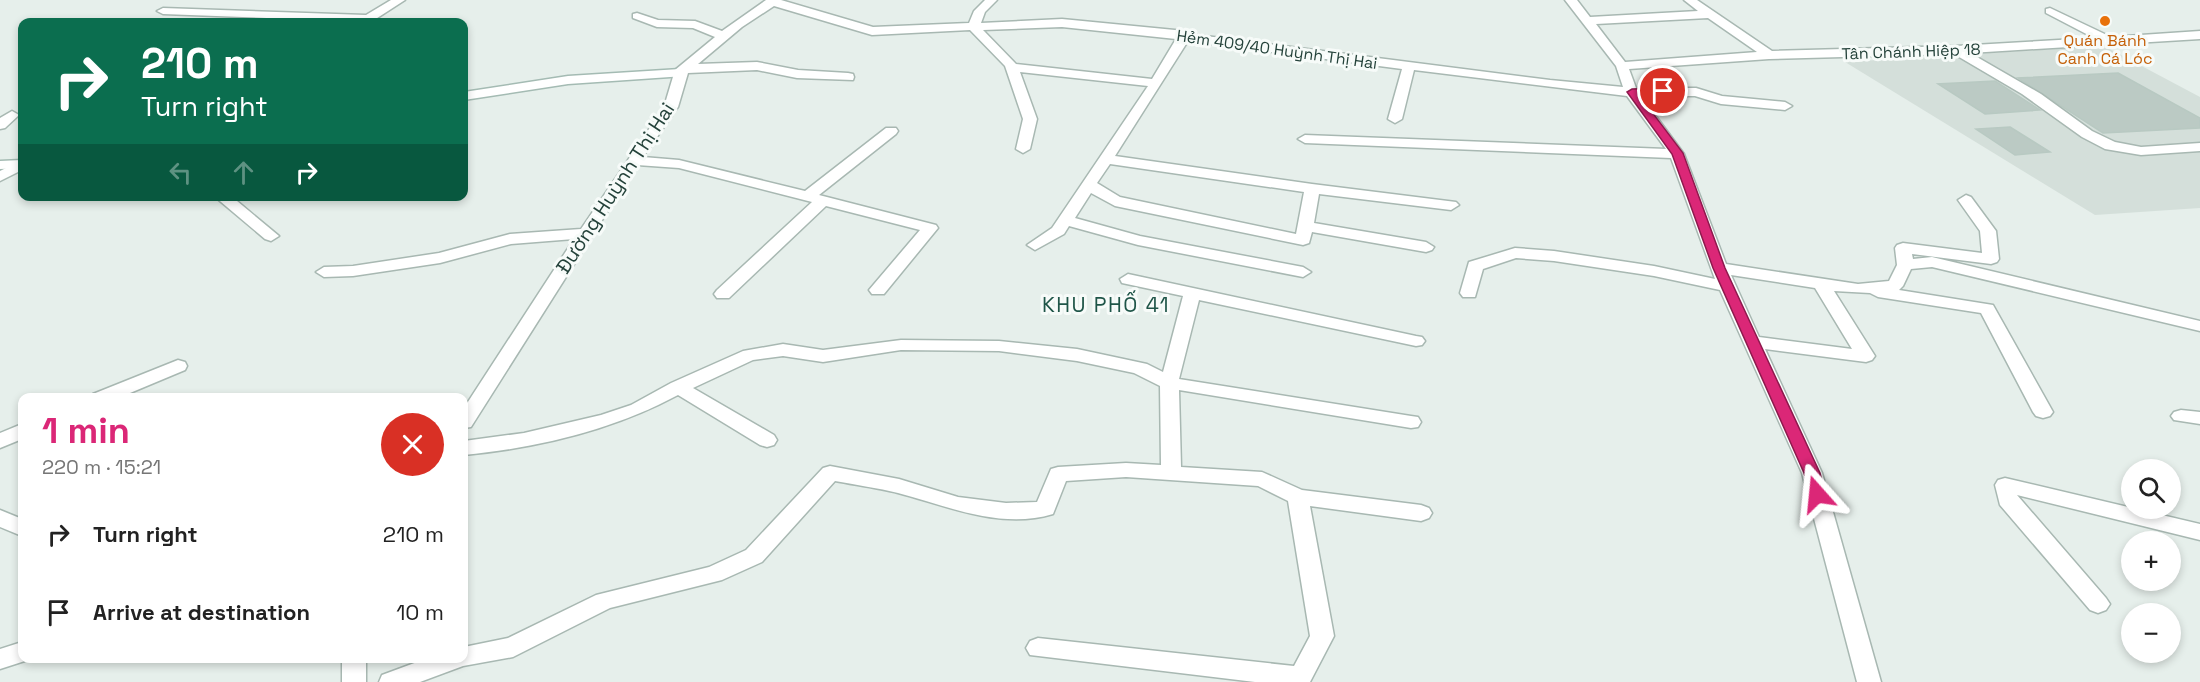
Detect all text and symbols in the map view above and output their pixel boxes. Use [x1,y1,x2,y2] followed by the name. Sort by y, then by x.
[2098,14,2112,28] marker: Quán Bánh Canh Cá Lóc
[1175,25,1379,74] street label: Hẻm 409/40 Huỳnh Thị Hai
[2058,30,2152,69] place label: Quán Bánh Canh Cá Lóc
[141,37,259,90] text: 210 m
[1841,39,1981,64] street label: Tân Chánh Hiệp 18
[42,42,120,120] icon: right
[1637,65,1688,116] pin
[1646,74,1679,107] icon: arrive
[141,89,268,124] text: Turn right
[550,97,680,279] street label: Đường Huỳnh Thị Hai
[164,156,197,189] icon: left
[227,156,260,189] icon: ahead
[290,156,323,189] icon: right
[1042,290,1170,318] district label: KHU PHỐ 41
[42,408,130,454] text: 1 min
[381,413,444,476] button: close
[42,454,161,480] text: 220 m · 15:21
[2121,459,2181,663] map controls
[2121,459,2181,519] button: search
[1785,462,1849,526] position arrow
[42,518,75,551] icon: right
[93,520,198,548] text: Turn right
[383,520,444,548] text: 210 m
[2121,531,2181,591] button: +
[42,596,75,629] icon: arrive
[93,598,310,626] text: Arrive at destination
[396,598,444,626] text: 10 m
[2121,603,2181,663] button: −

